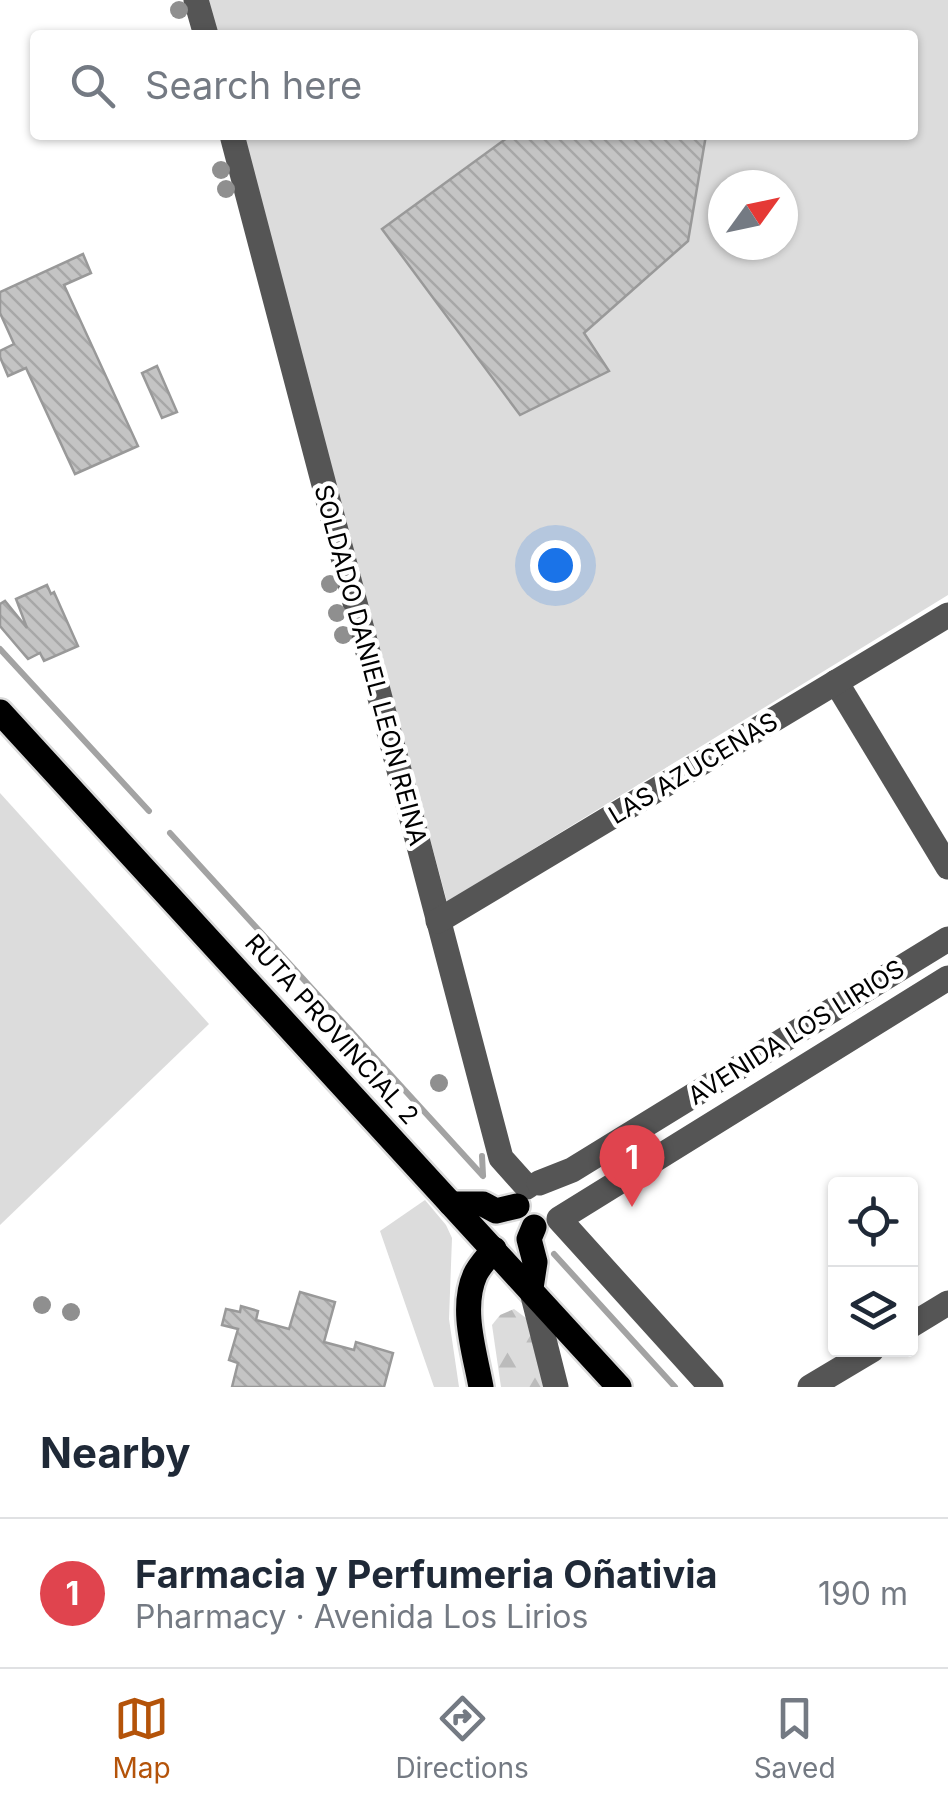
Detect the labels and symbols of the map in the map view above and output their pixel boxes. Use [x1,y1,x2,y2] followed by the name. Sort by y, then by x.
[708,170,798,260] north arrow
[308,481,434,849] street label: SOLDADO DANIEL LEON REINA
[530,540,581,591] your location
[603,706,783,830] street label: LAS AZUCENAS
[239,928,425,1130] street label: RUTA PROVINCIAL 2
[682,953,910,1111] street label: AVENIDA LOS LIRIOS
[600,1124,664,1207] pin: 1

